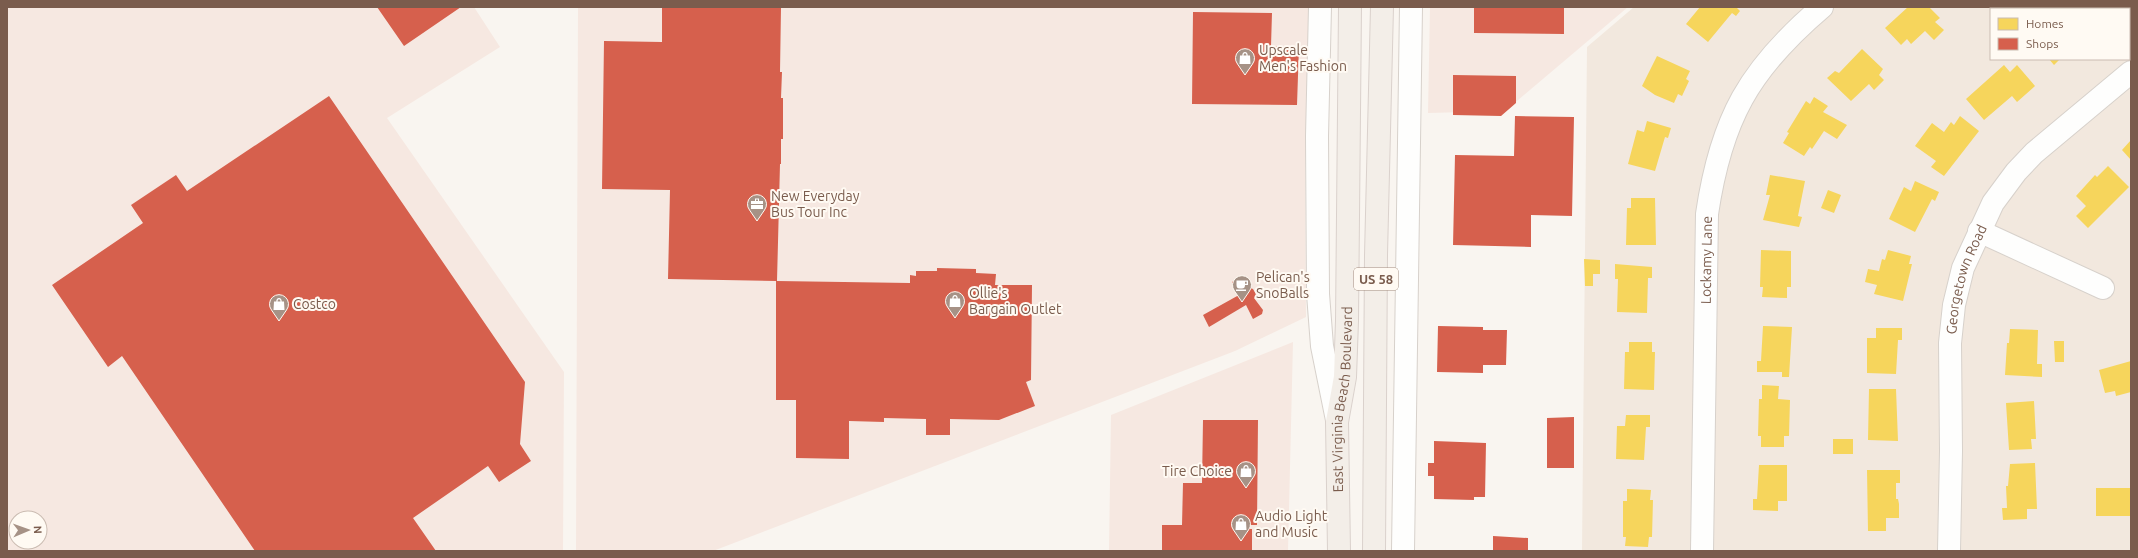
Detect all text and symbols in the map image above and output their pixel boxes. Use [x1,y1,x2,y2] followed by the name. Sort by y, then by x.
[1990,8,2130,60] legend
[2026,17,2064,30] text: Homes
[2026,37,2058,50] text: Shops
[1259,42,1347,74] place label: Upscale Men's Fashion
[1234,47,1256,75] shop icon: Upscale Men's Fashion
[771,188,860,220] place label: New Everyday Bus Tour Inc
[746,193,768,221] office icon: New Everyday Bus Tour Inc
[1698,216,1715,304] street label: Lockamy Lane
[1943,222,1990,335] street label: Georgetown Road
[1354,268,1398,290] road number: US 58
[1256,269,1310,301] place label: Pelican's SnoBalls
[1231,274,1253,302] cafe icon: Pelican's SnoBalls
[969,285,1062,317] place label: Ollie's Bargain Outlet
[944,290,966,318] shop icon: Ollie's Bargain Outlet
[268,293,290,321] shop icon: Costco
[293,296,336,312] place label: Costco
[1329,306,1355,493] street label: East Virginia Beach Boulevard
[1235,460,1257,488] shop icon: Tire Choice
[1162,463,1232,479] place label: Tire Choice
[1255,508,1328,540] place label: Audio Light and Music
[8,510,48,550] north arrow
[1230,513,1252,541] shop icon: Audio Light and Music
[32,525,44,534] text: N

